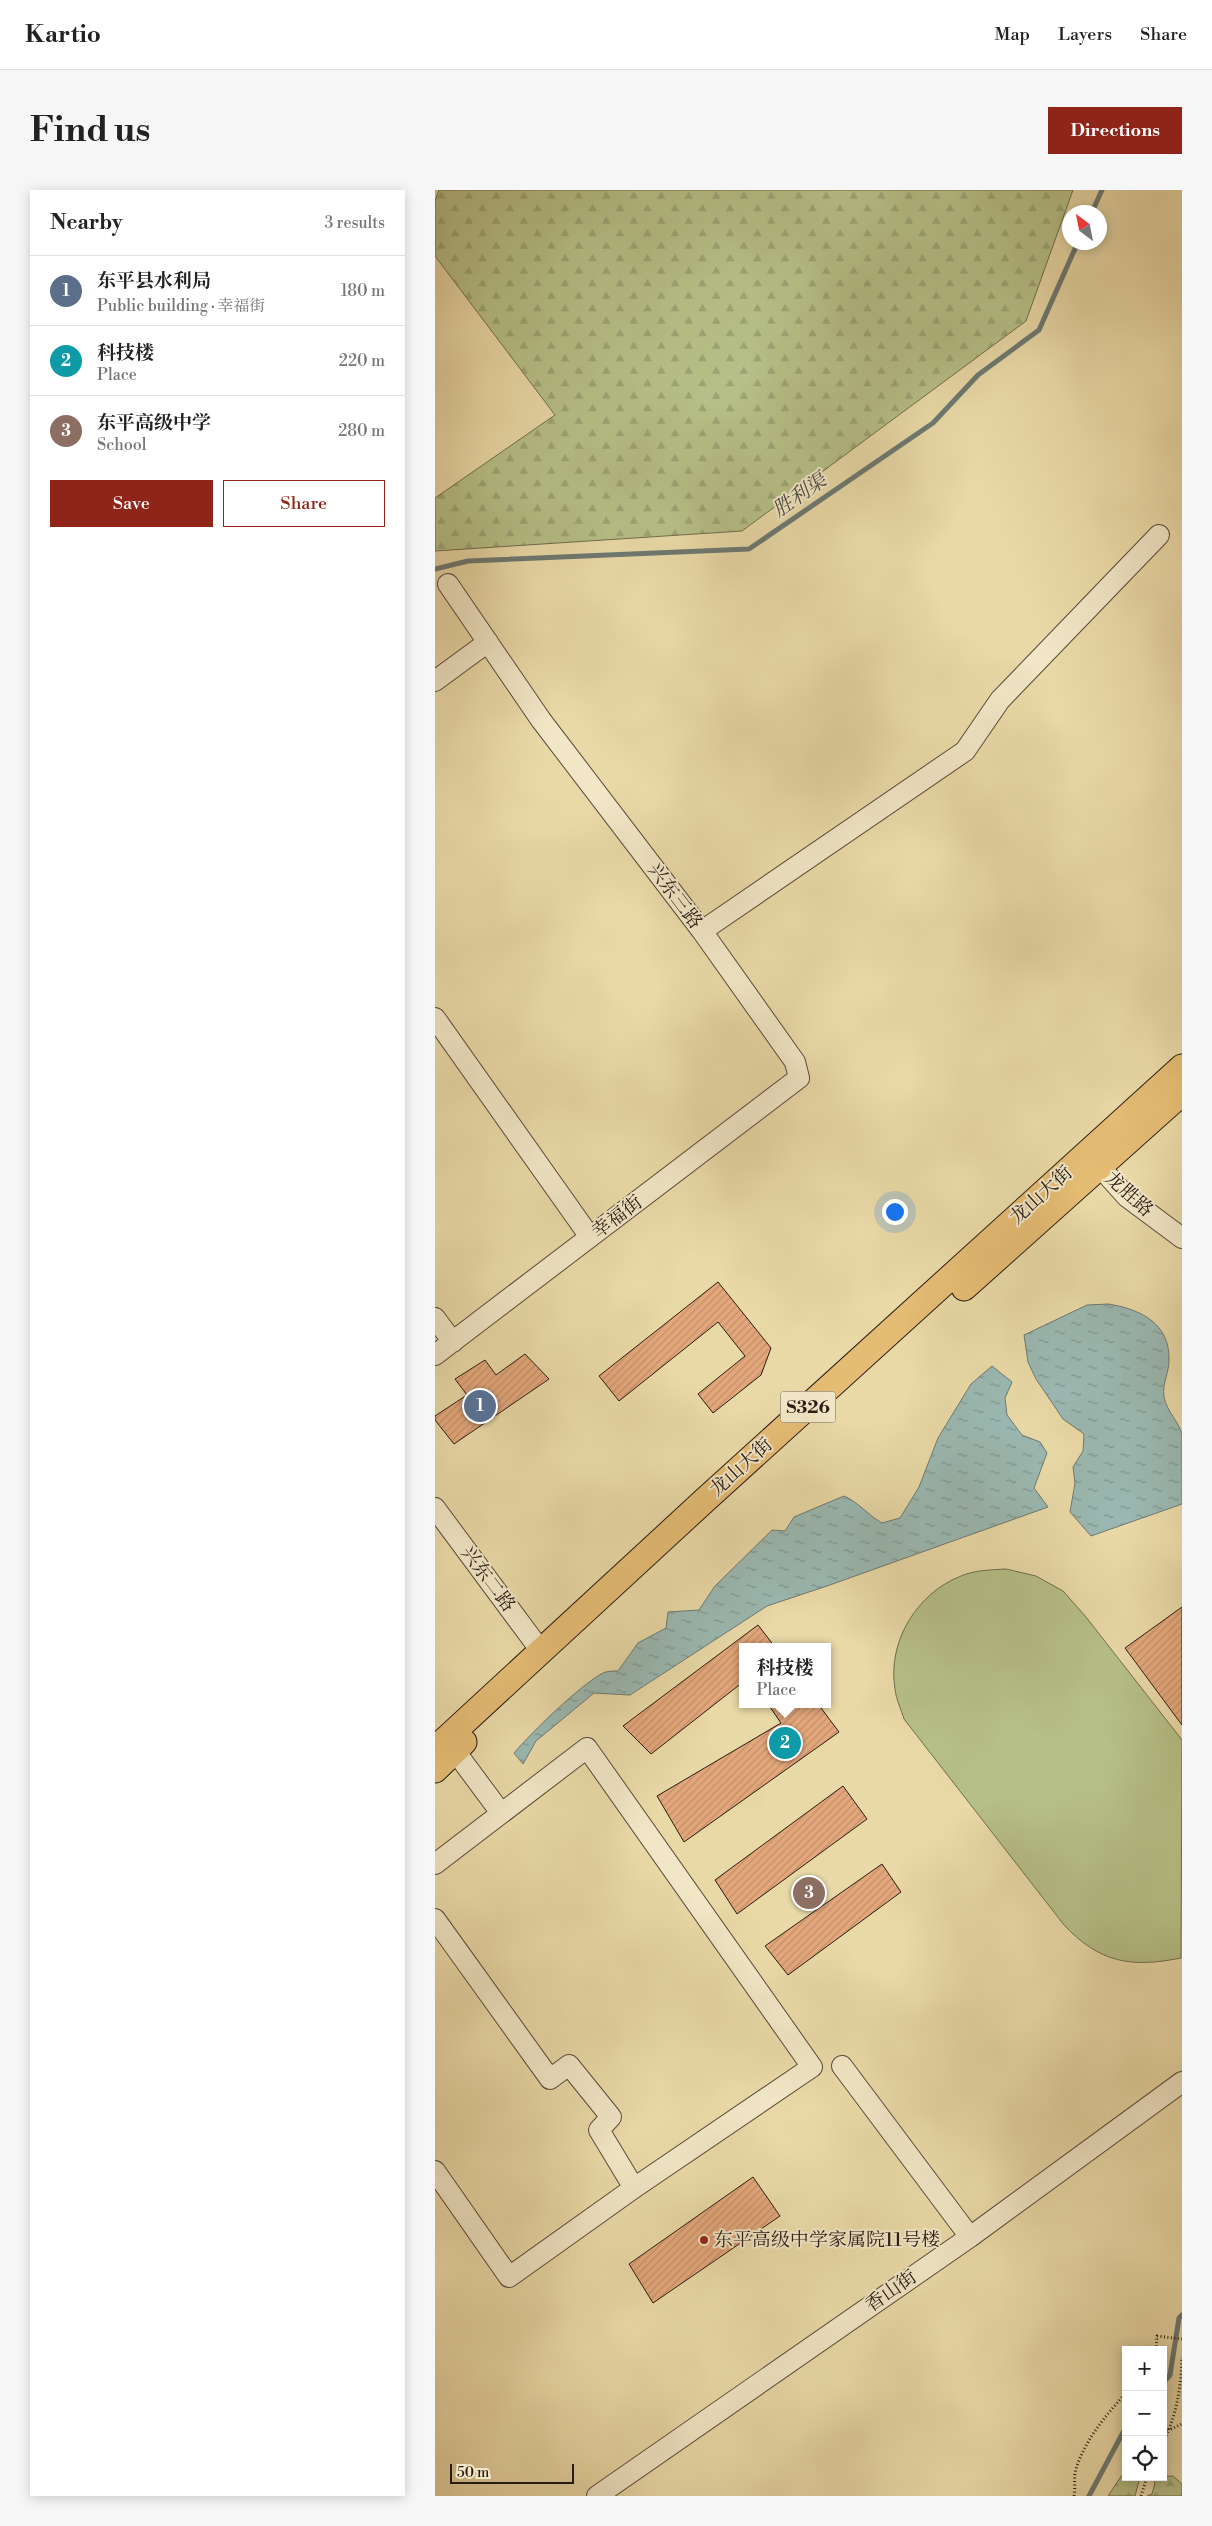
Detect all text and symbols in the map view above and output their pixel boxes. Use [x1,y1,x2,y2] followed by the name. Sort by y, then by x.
[25,20,101,50] text: Kartio
[995,23,1030,46] text: Map
[1058,23,1112,46] text: Layers
[1140,23,1187,46] text: Share
[1048,107,1182,154] button: Directions
[30,109,150,152] text: Find us
[1062,205,1107,250] north arrow
[50,210,123,236] text: Nearby
[324,213,385,233] text: 3 results
[97,269,211,293] text: 东平县水利局
[62,281,70,301] text: 1
[341,281,385,301] text: 180 m
[97,296,265,316] text: Public building · 幸福街
[97,341,154,365] text: 科技楼
[61,351,71,371] text: 2
[339,351,385,371] text: 220 m
[97,365,137,385] text: Place
[97,411,211,435] text: 东平高级中学
[61,421,71,441] text: 3
[338,421,385,441] text: 280 m
[97,435,146,455] text: School
[768,467,834,523] water label: 胜利渠
[50,480,213,527] button: Save
[223,480,385,527] button: Share
[643,858,707,934] street label: 兴东三路
[1005,1161,1077,1229] street label: 龙山大街
[1100,1166,1158,1222] street label: 龙胜路
[587,1190,647,1244] street label: 幸福街
[882,1199,908,1225] your location
[464,1387,496,1425] pin: 1
[781,1392,835,1422] road number: S326
[705,1433,777,1501] street label: 龙山大街
[456,1541,520,1617] street label: 兴东二路
[739,1643,831,1708] popup
[756,1656,814,1680] text: 科技楼
[756,1680,796,1700] text: Place
[769,1724,801,1762] pin: 2
[793,1874,825,1912] pin: 3
[714,2228,940,2252] place label: 东平高级中学家属院11号楼
[698,2234,710,2246] marker: 东平高级中学家属院11号楼
[861,2265,921,2317] street label: 香山街
[1122,2346,1167,2481] map controls
[1122,2346,1167,2391] button: +
[1122,2391,1167,2436] button: −
[1122,2436,1167,2481] button: locate
[450,2461,574,2484] scale bar
[457,2464,489,2482] text: 50 m

